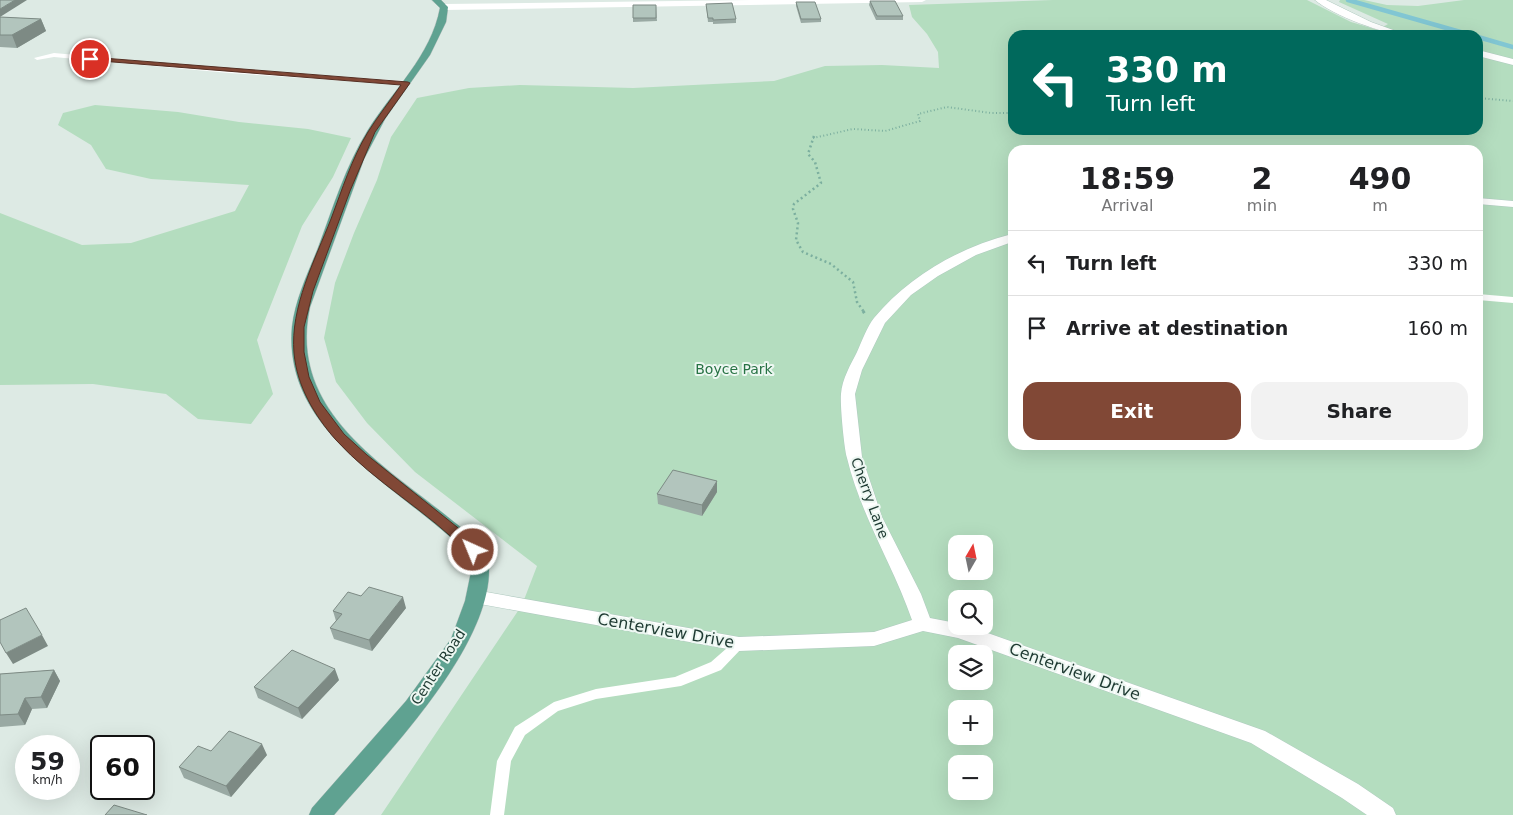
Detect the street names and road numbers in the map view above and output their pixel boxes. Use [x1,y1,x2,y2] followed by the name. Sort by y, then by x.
[848,455,892,541] street label: Cherry Lane
[596,609,736,652] street label: Centerview Drive
[408,626,468,708] street label: Center Road
[1007,639,1143,704] street label: Centerview Drive

